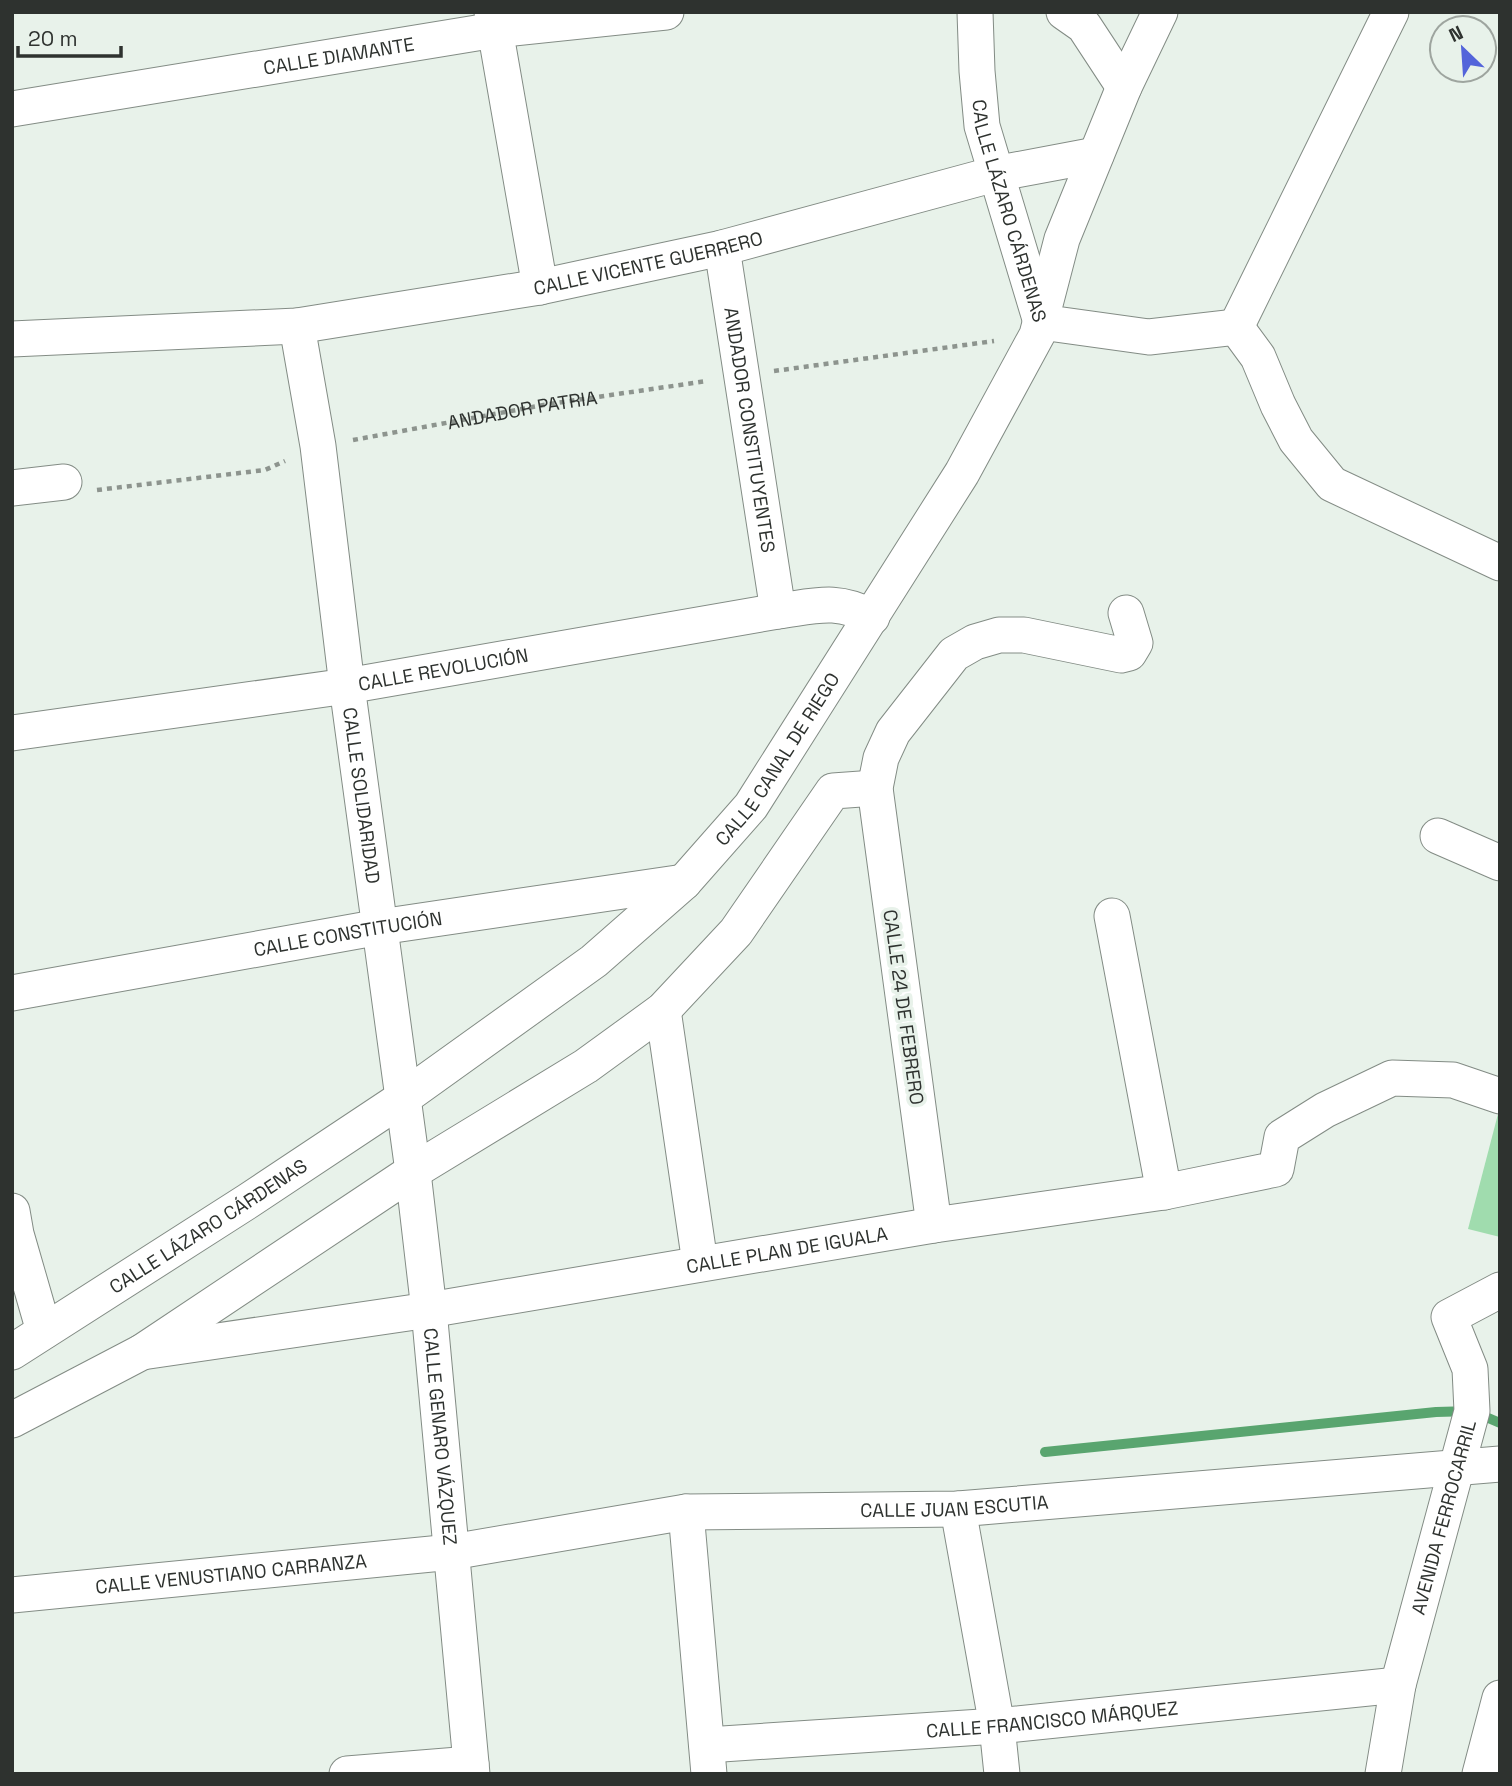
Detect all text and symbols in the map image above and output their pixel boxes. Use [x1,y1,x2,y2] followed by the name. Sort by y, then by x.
[18,14,121,58] scale bar
[1428,14,1498,84] north arrow
[1445,20,1467,48] text: N
[28,25,78,52] text: 20 m
[261,31,416,81] street label: CALLE DIAMANTE
[967,98,1052,325] street label: CALLE LÁZARO CÁRDENAS
[532,226,766,301] street label: CALLE VICENTE GUERRERO
[718,305,781,554] street label: ANDADOR CONSTITUYENTES
[445,385,599,435] street label: ANDADOR PATRIA
[356,643,530,697] street label: CALLE REVOLUCIÓN
[710,668,845,851] street label: CALLE CANAL DE RIEGO
[337,706,386,885] street label: CALLE SOLIDARIDAD
[252,906,444,962] street label: CALLE CONSTITUCIÓN
[877,908,930,1106] street label: CALLE 24 DE FEBRERO
[105,1153,312,1300] street label: CALLE LÁZARO CÁRDENAS
[684,1221,890,1279] street label: CALLE PLAN DE IGUALA
[418,1327,463,1546] street label: CALLE GENARO VÁZQUEZ
[1406,1417,1482,1617] street label: AVENIDA FERROCARRIL
[860,1490,1050,1523] street label: CALLE JUAN ESCUTIA
[94,1548,368,1600] street label: CALLE VENUSTIANO CARRANZA
[925,1696,1179,1744] street label: CALLE FRANCISCO MÁRQUEZ

